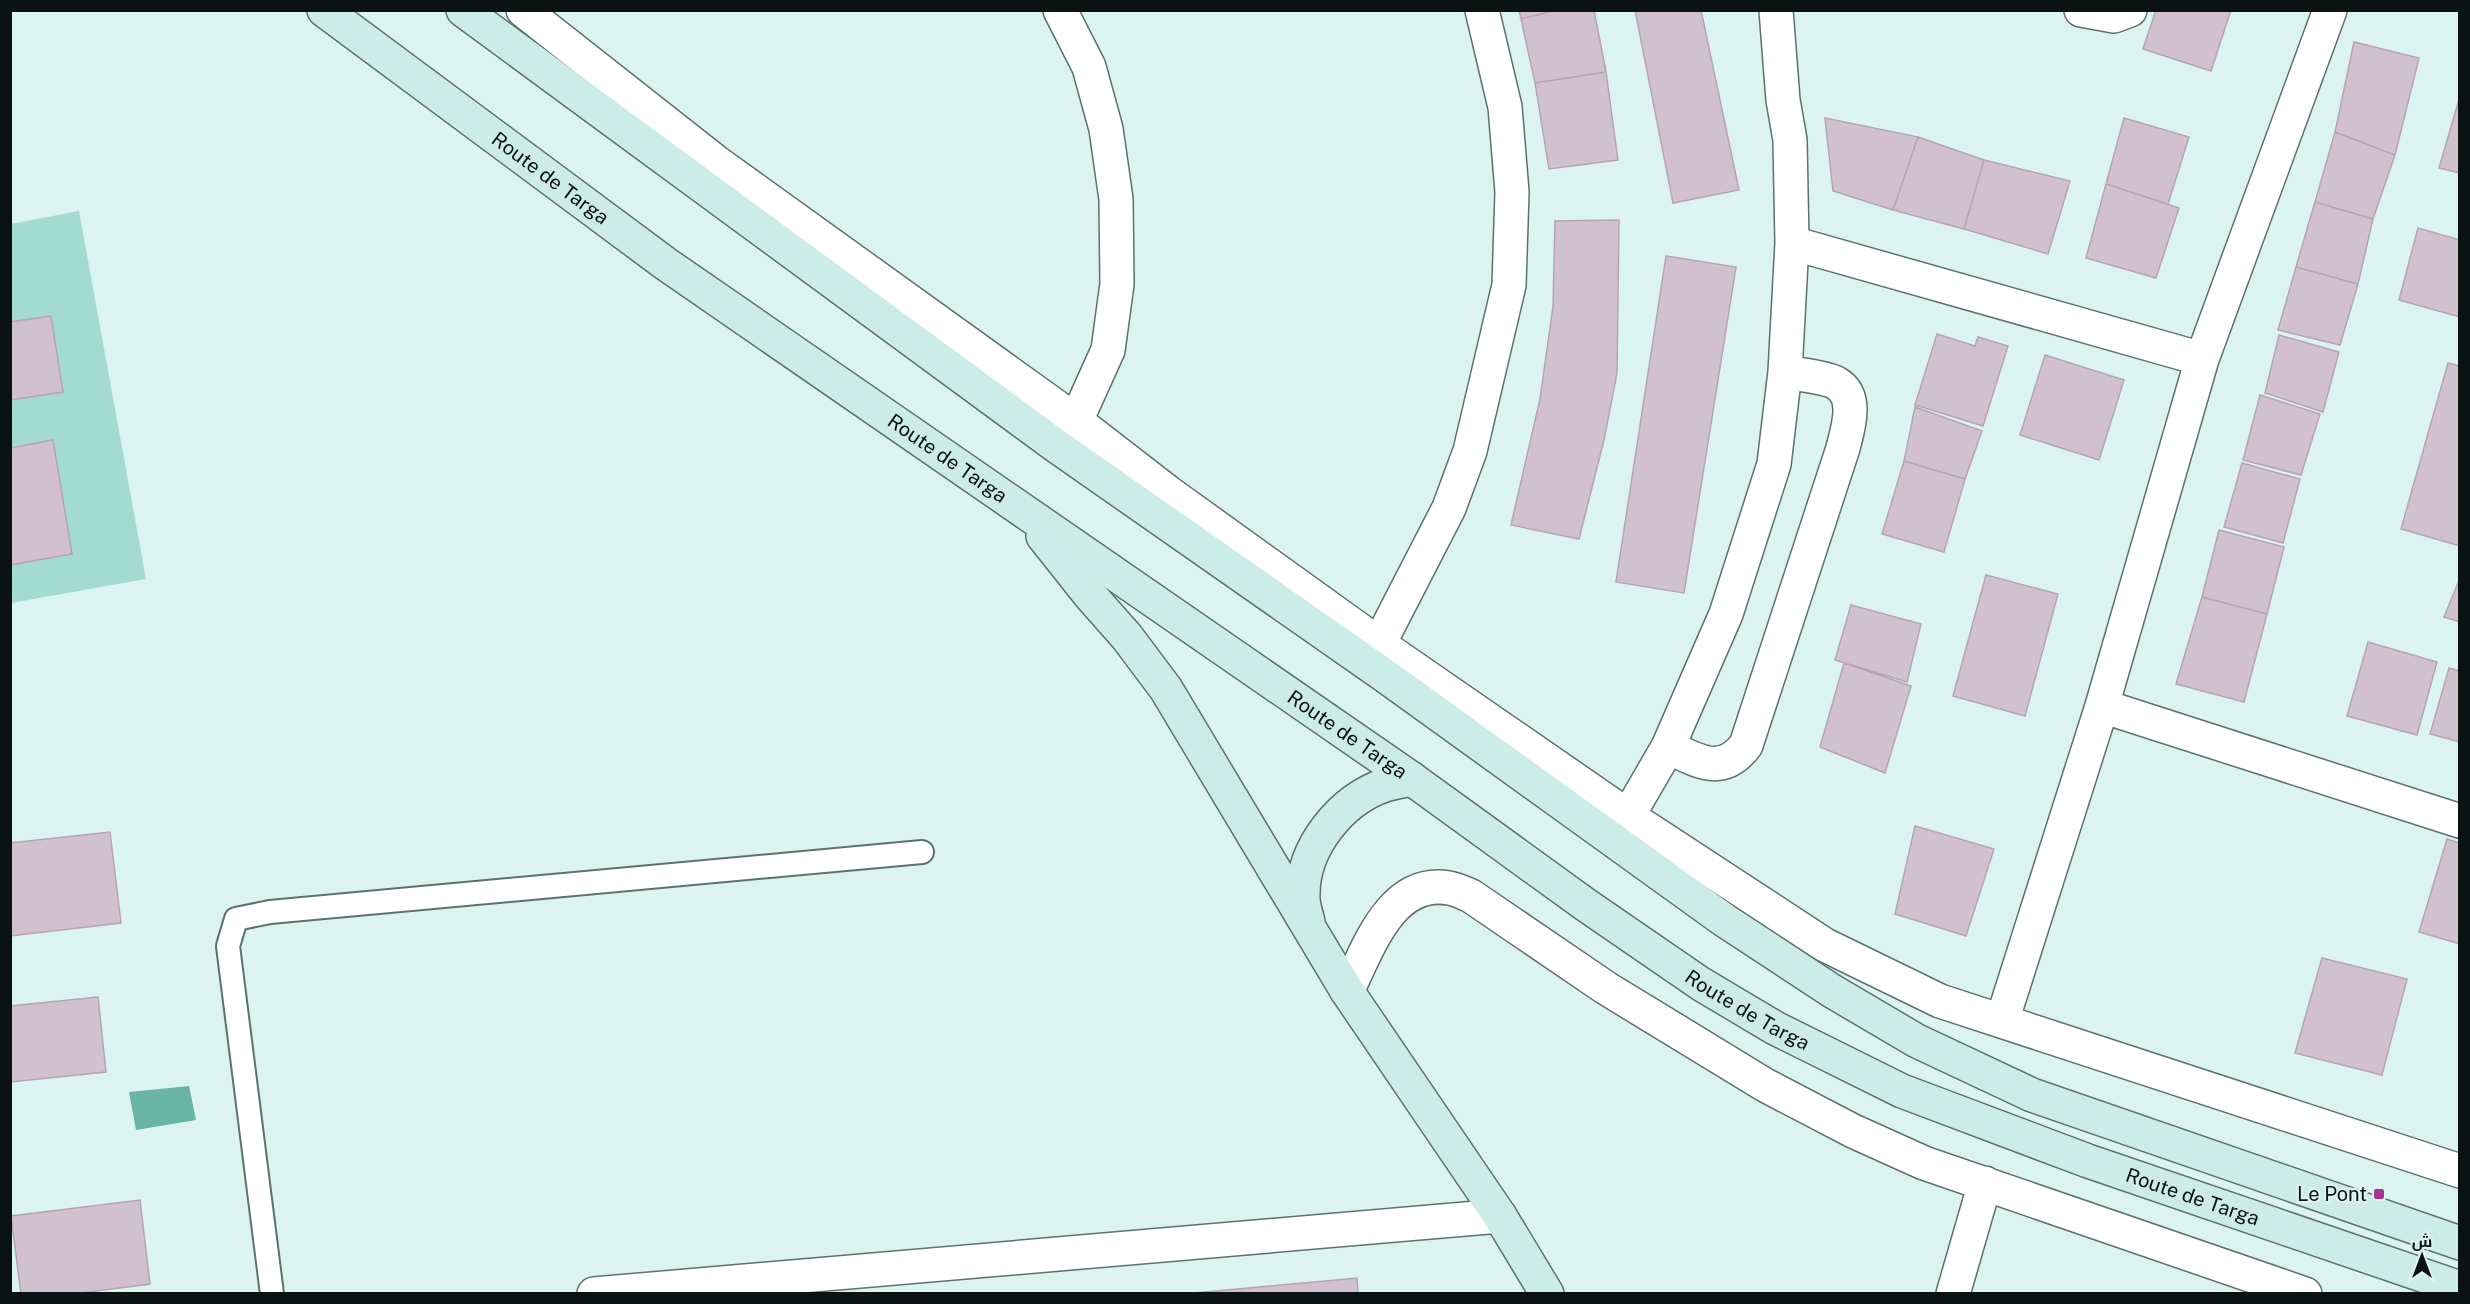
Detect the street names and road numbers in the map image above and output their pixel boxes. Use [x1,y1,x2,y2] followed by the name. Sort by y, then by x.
[487,127,614,229] street label: Route de Targa
[883,409,1012,508] street label: Route de Targa
[1283,685,1412,784] street label: Route de Targa
[1680,965,1813,1055] street label: Route de Targa
[2123,1163,2263,1231] street label: Route de Targa

